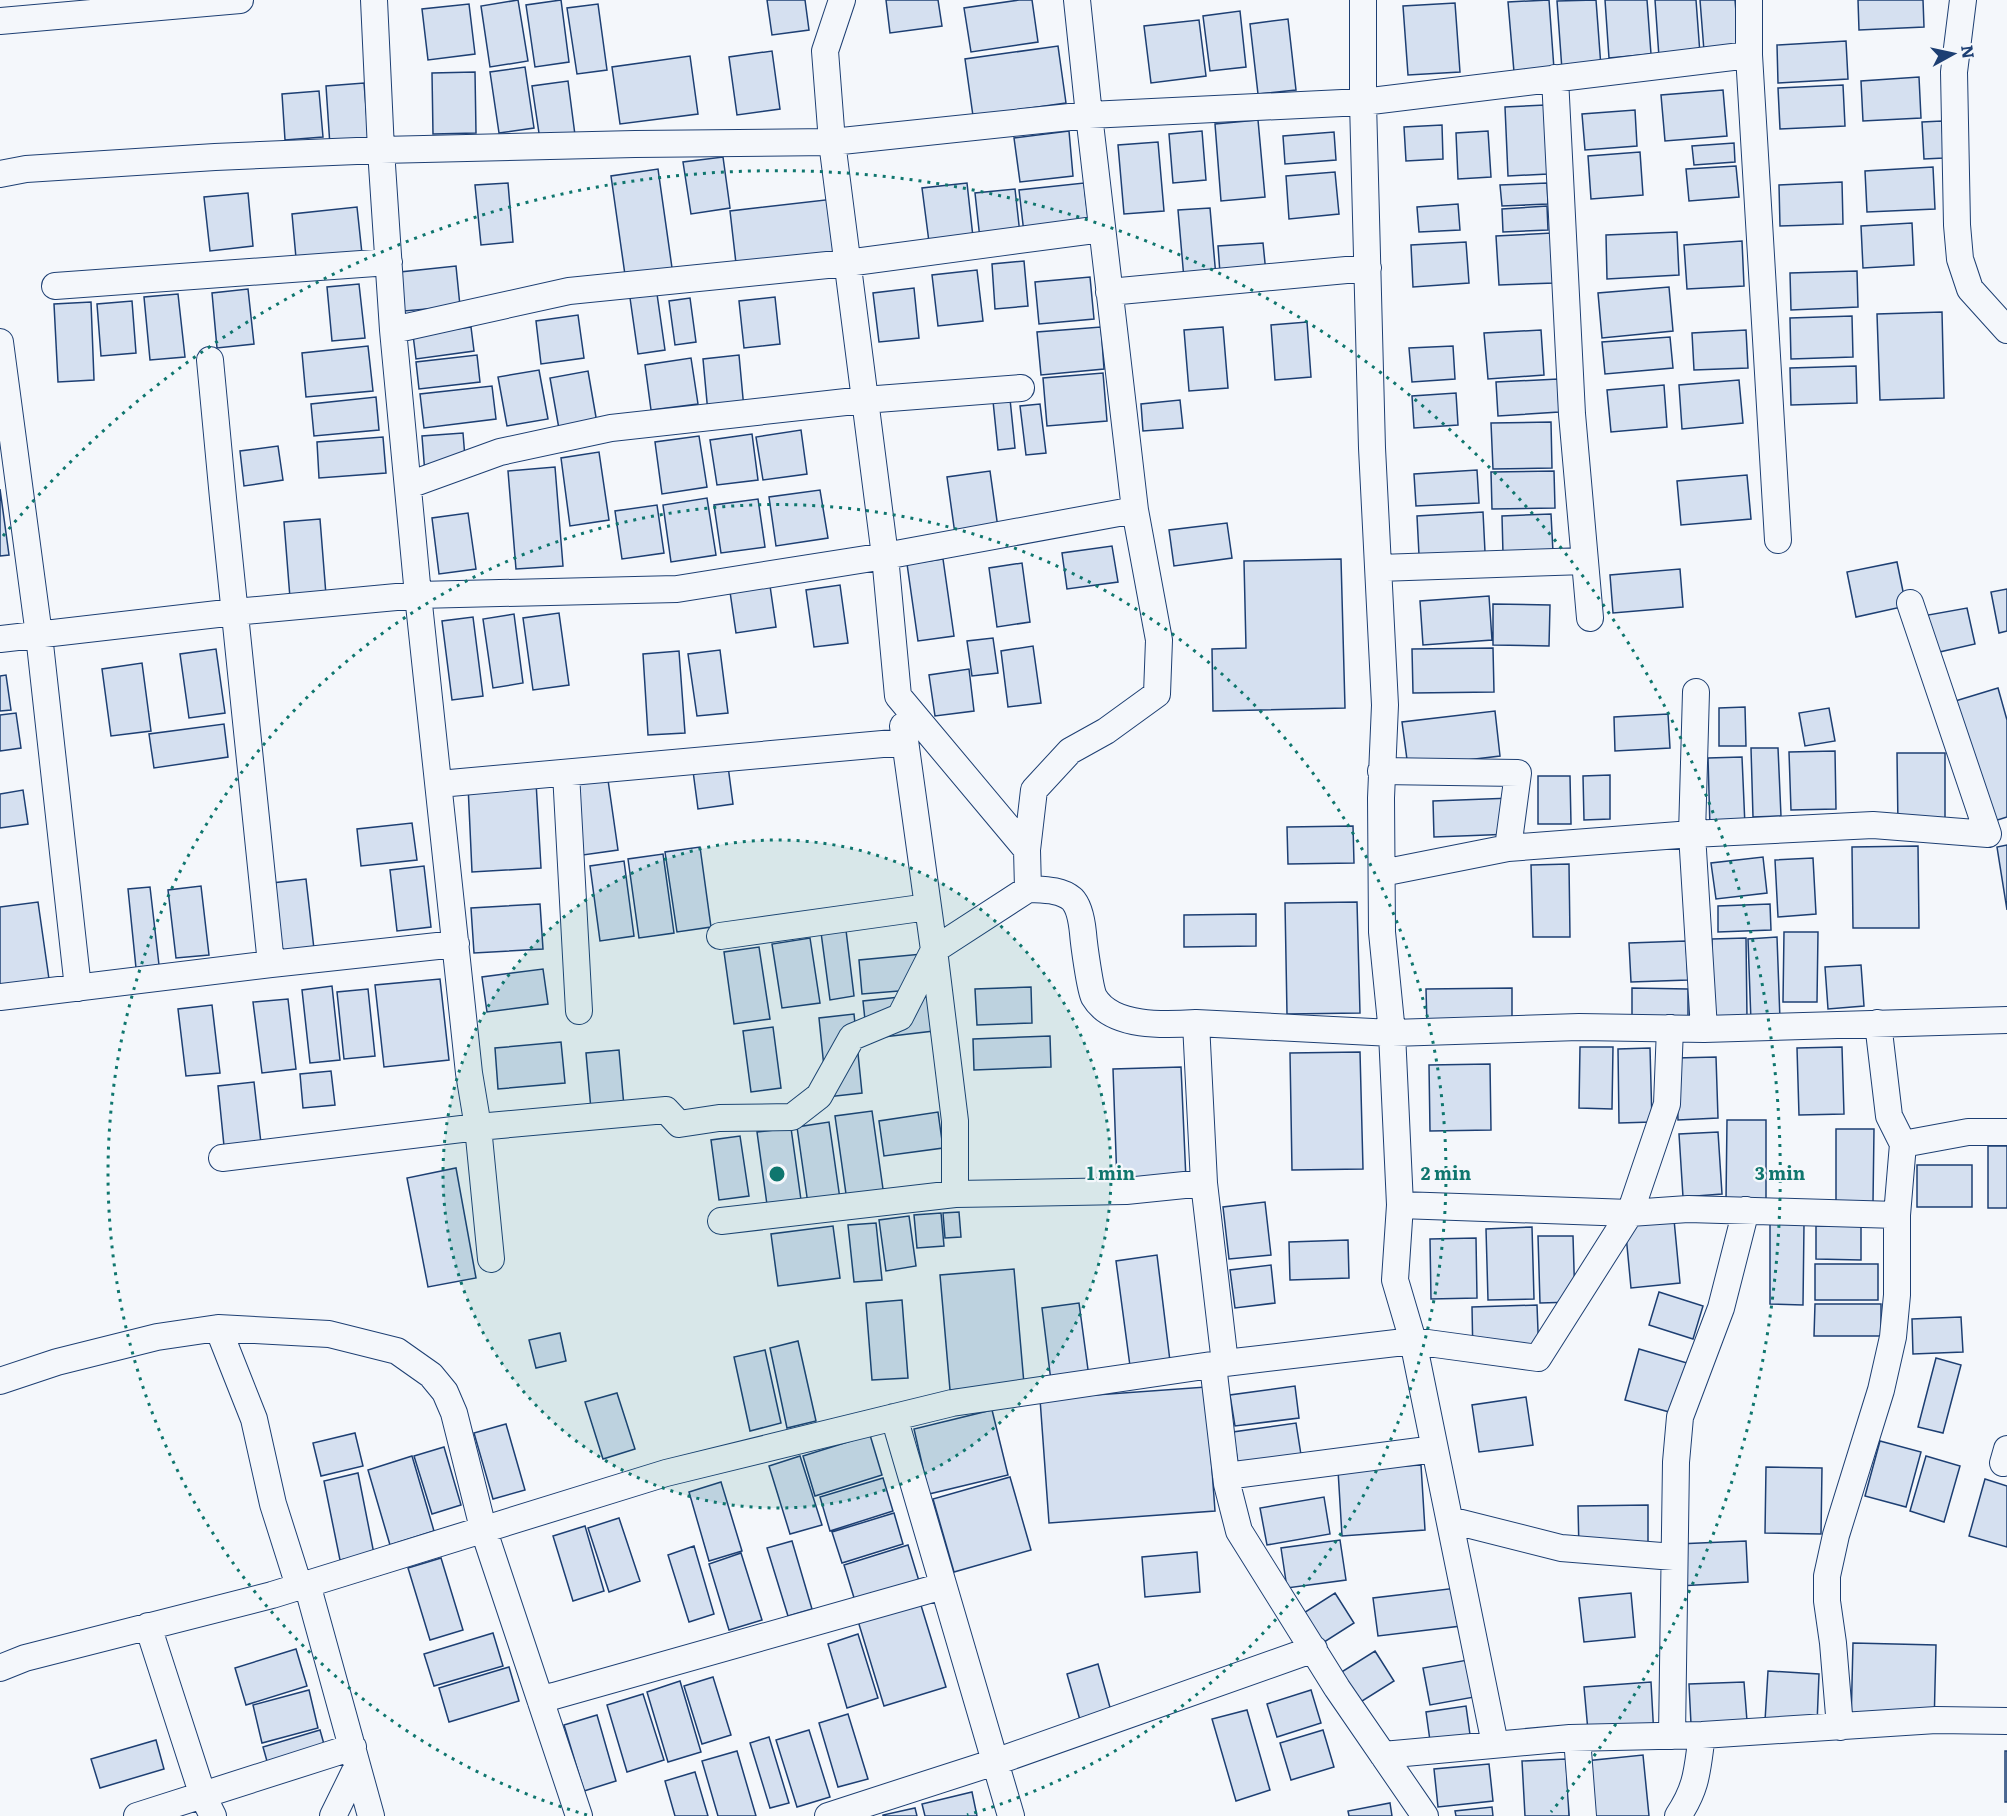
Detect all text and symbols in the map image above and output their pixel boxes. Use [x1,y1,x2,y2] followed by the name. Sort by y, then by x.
[1923,24,1983,84] north arrow
[1956,43,1982,60] text: N
[1087,1159,1136,1186] text: 1 min
[1421,1159,1472,1186] text: 2 min
[1755,1159,1806,1186] text: 3 min
[767,1164,787,1184] centre of rings

